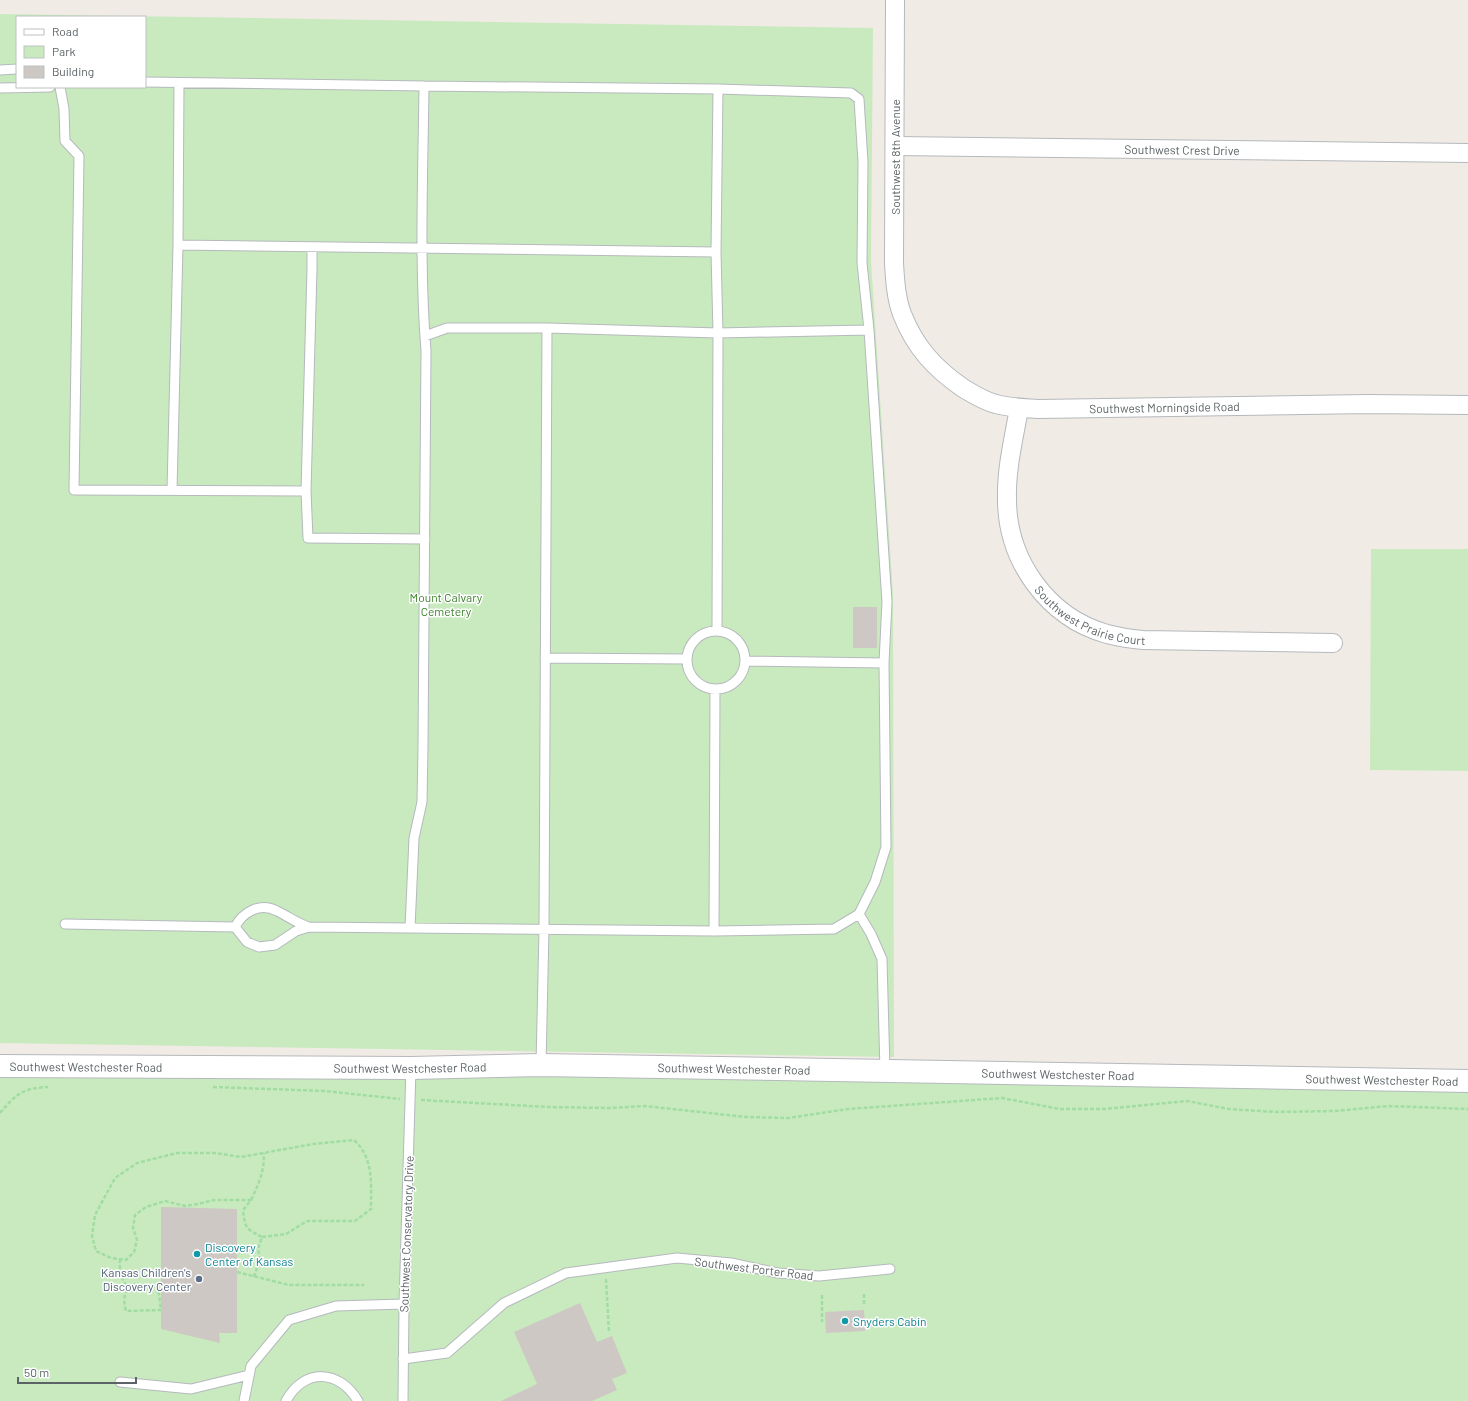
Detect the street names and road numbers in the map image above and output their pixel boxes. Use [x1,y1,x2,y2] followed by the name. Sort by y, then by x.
[888,99,902,215] street label: Southwest 8th Avenue
[1124,142,1240,157] street label: Southwest Crest Drive
[1089,399,1240,415] street label: Southwest Morningside Road
[1032,583,1146,647] street label: Southwest Prairie Court
[10,1059,162,1074] street label: Southwest Westchester Road
[334,1059,487,1075] street label: Southwest Westchester Road
[657,1060,811,1077] street label: Southwest Westchester Road
[981,1066,1134,1082] street label: Southwest Westchester Road
[1305,1071,1458,1088] street label: Southwest Westchester Road
[396,1155,416,1313] street label: Southwest Conservatory Drive
[694,1254,814,1282] street label: Southwest Porter Road

